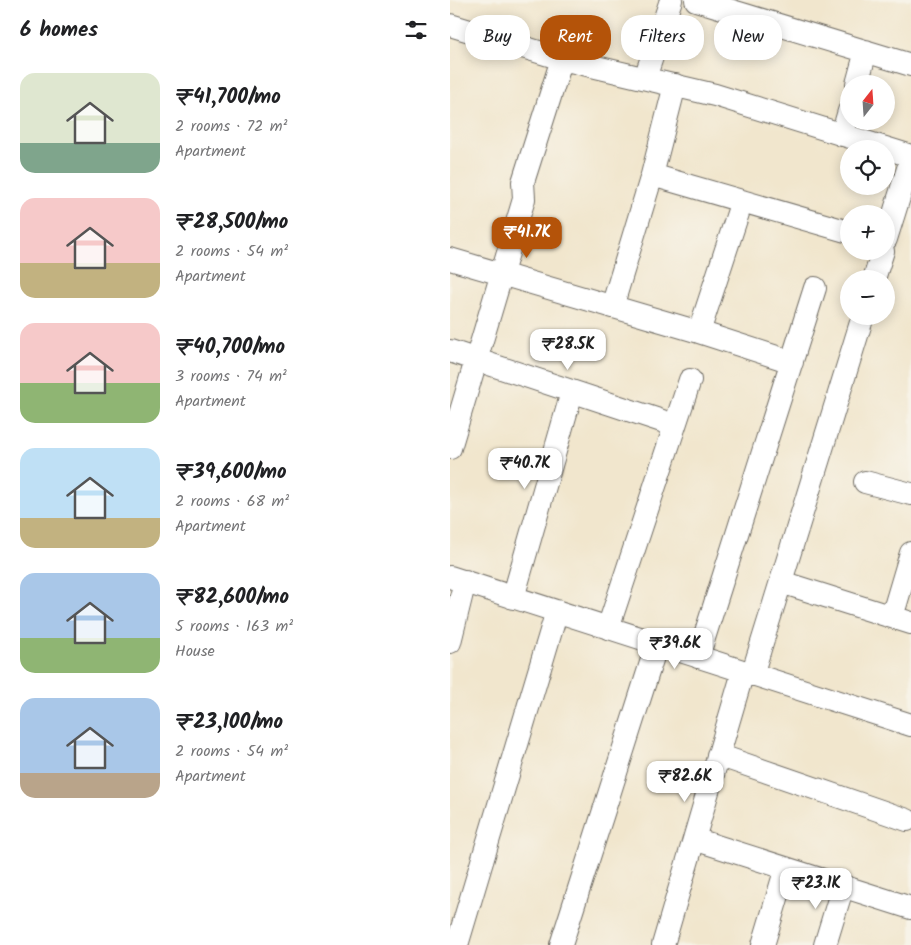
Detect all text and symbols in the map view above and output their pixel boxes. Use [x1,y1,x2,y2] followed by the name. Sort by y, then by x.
[20,14,98,47] text: 6 homes
[465,15,530,60] chip: Buy
[540,15,611,60] chip: Rent
[621,15,704,60] chip: Filters
[714,15,782,60] chip: New
[402,16,430,44] icon: filters
[840,75,895,130] north arrow
[840,75,895,325] map controls
[175,81,281,114] text: ₹41,700/mo
[60,93,120,153] icon: home
[175,114,287,139] text: 2 rooms · 72 m²
[175,139,246,164] text: Apartment
[840,140,895,195] button: locate
[840,205,895,260] button: +
[175,206,288,239] text: ₹28,500/mo
[486,216,568,259] pin: ₹41.7K
[60,218,120,278] icon: home
[503,220,551,245] text: ₹41.7K
[175,239,288,264] text: 2 rooms · 54 m²
[175,264,246,289] text: Apartment
[840,270,895,325] button: −
[527,328,609,371] pin: ₹28.5K
[175,331,285,364] text: ₹40,700/mo
[541,332,595,357] text: ₹28.5K
[60,343,120,403] icon: home
[175,364,287,389] text: 3 rooms · 74 m²
[175,389,246,414] text: Apartment
[484,448,566,490] pin: ₹40.7K
[499,451,551,476] text: ₹40.7K
[175,456,287,489] text: ₹39,600/mo
[60,468,120,528] icon: home
[175,489,289,514] text: 2 rooms · 68 m²
[175,514,246,539] text: Apartment
[175,581,289,614] text: ₹82,600/mo
[60,593,120,653] icon: home
[175,614,293,639] text: 5 rooms · 163 m²
[634,628,716,670] pin: ₹39.6K
[649,631,701,656] text: ₹39.6K
[175,639,215,664] text: House
[175,706,283,739] text: ₹23,100/mo
[60,718,120,778] icon: home
[175,739,288,764] text: 2 rooms · 54 m²
[644,760,726,803] pin: ₹82.6K
[175,764,246,789] text: Apartment
[658,764,712,789] text: ₹82.6K
[775,868,857,910] pin: ₹23.1K
[791,871,841,896] text: ₹23.1K

